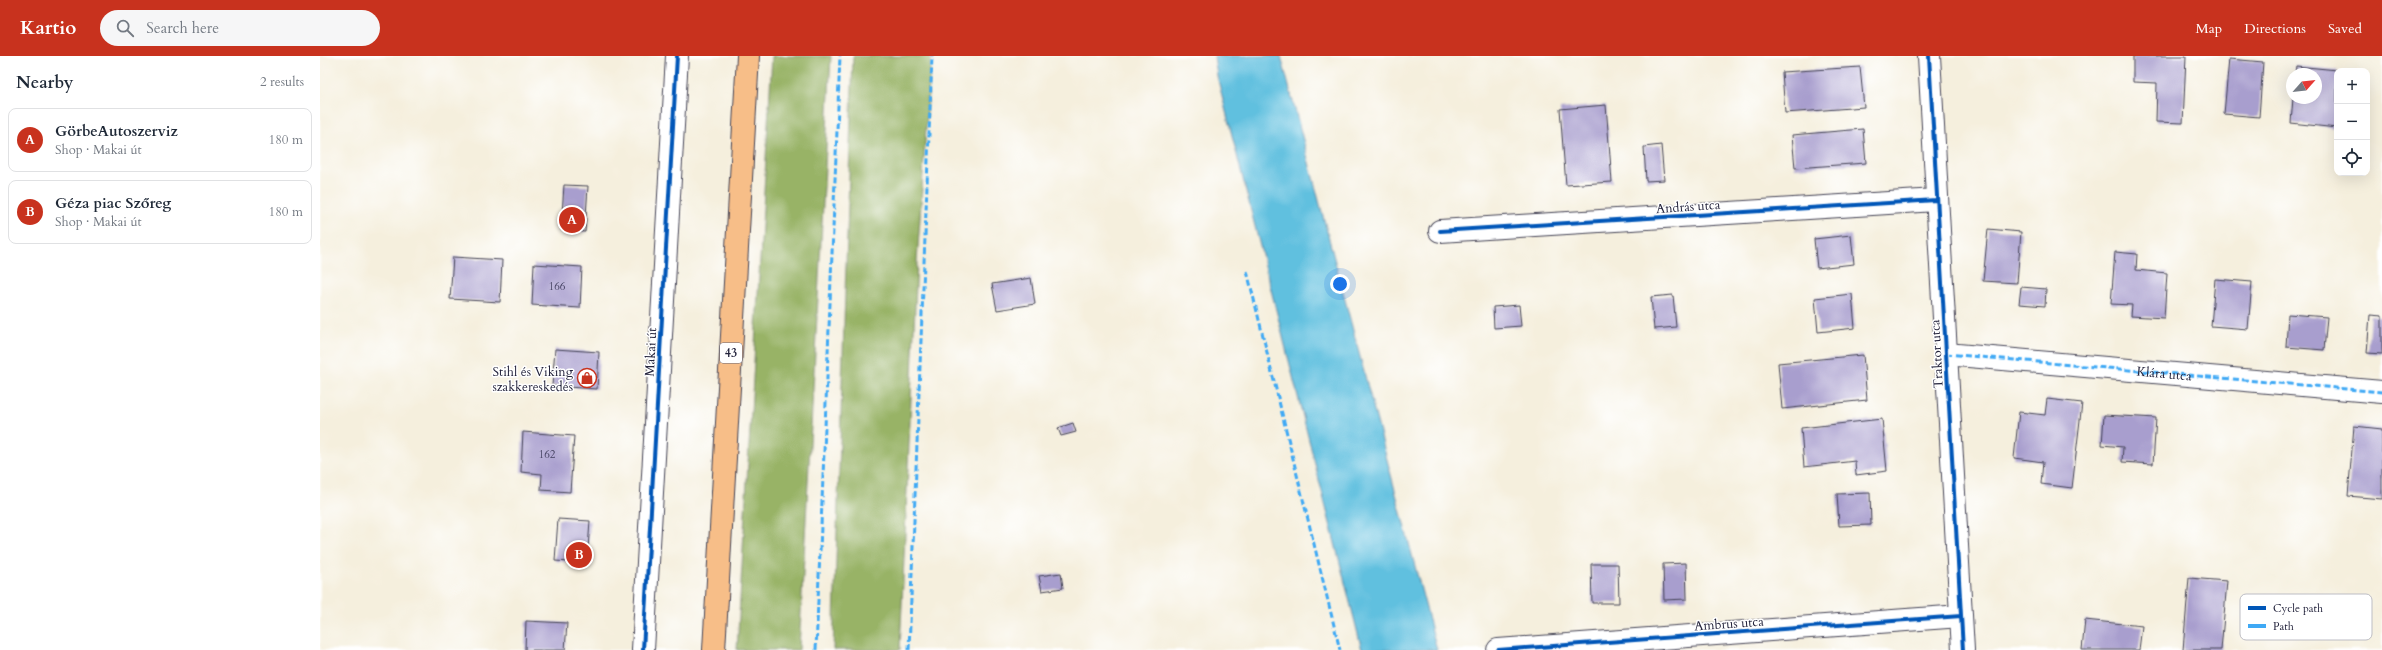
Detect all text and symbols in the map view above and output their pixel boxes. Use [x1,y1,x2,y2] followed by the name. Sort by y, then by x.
[100,10,380,46] search box
[20,15,76,41] text: Kartio
[114,17,136,39] icon: search
[146,18,219,38] text: Search here
[2196,19,2222,38] text: Map
[2244,19,2306,38] text: Directions
[2328,19,2362,38] text: Saved
[2286,68,2322,104] north arrow
[2334,68,2370,176] map controls
[2334,68,2370,104] button: +
[16,71,73,94] text: Nearby
[260,73,304,91] text: 2 results
[2334,104,2370,140] button: −
[55,121,178,141] text: GörbeAutoszerviz
[25,131,35,149] text: A
[269,131,303,149] text: 180 m
[2334,140,2370,176] button: locate
[55,141,142,159] text: Shop · Makai út
[55,193,171,213] text: Géza piac Szőreg
[1655,196,1721,218] street label: András utca
[25,203,35,221] text: B
[269,203,303,221] text: 180 m
[559,205,585,235] pin: A
[55,213,142,231] text: Shop · Makai út
[1330,274,1350,294] your location
[549,279,566,294] house number: 166
[1926,319,1948,389] street label: Traktor utca
[641,327,661,377] street label: Makai út
[720,343,742,363] road number: 43
[492,363,574,396] place label: Stihl és Viking szakkereskedés
[2136,363,2193,385] street label: Klára utca
[576,367,598,389] shop icon: Stihl és Viking szakkereskedés
[539,447,556,462] house number: 162
[566,540,592,570] pin: B
[2240,594,2372,640] legend
[2273,601,2323,616] text: Cycle path
[1694,613,1765,635] street label: Ambrus utca
[2273,619,2294,634] text: Path

